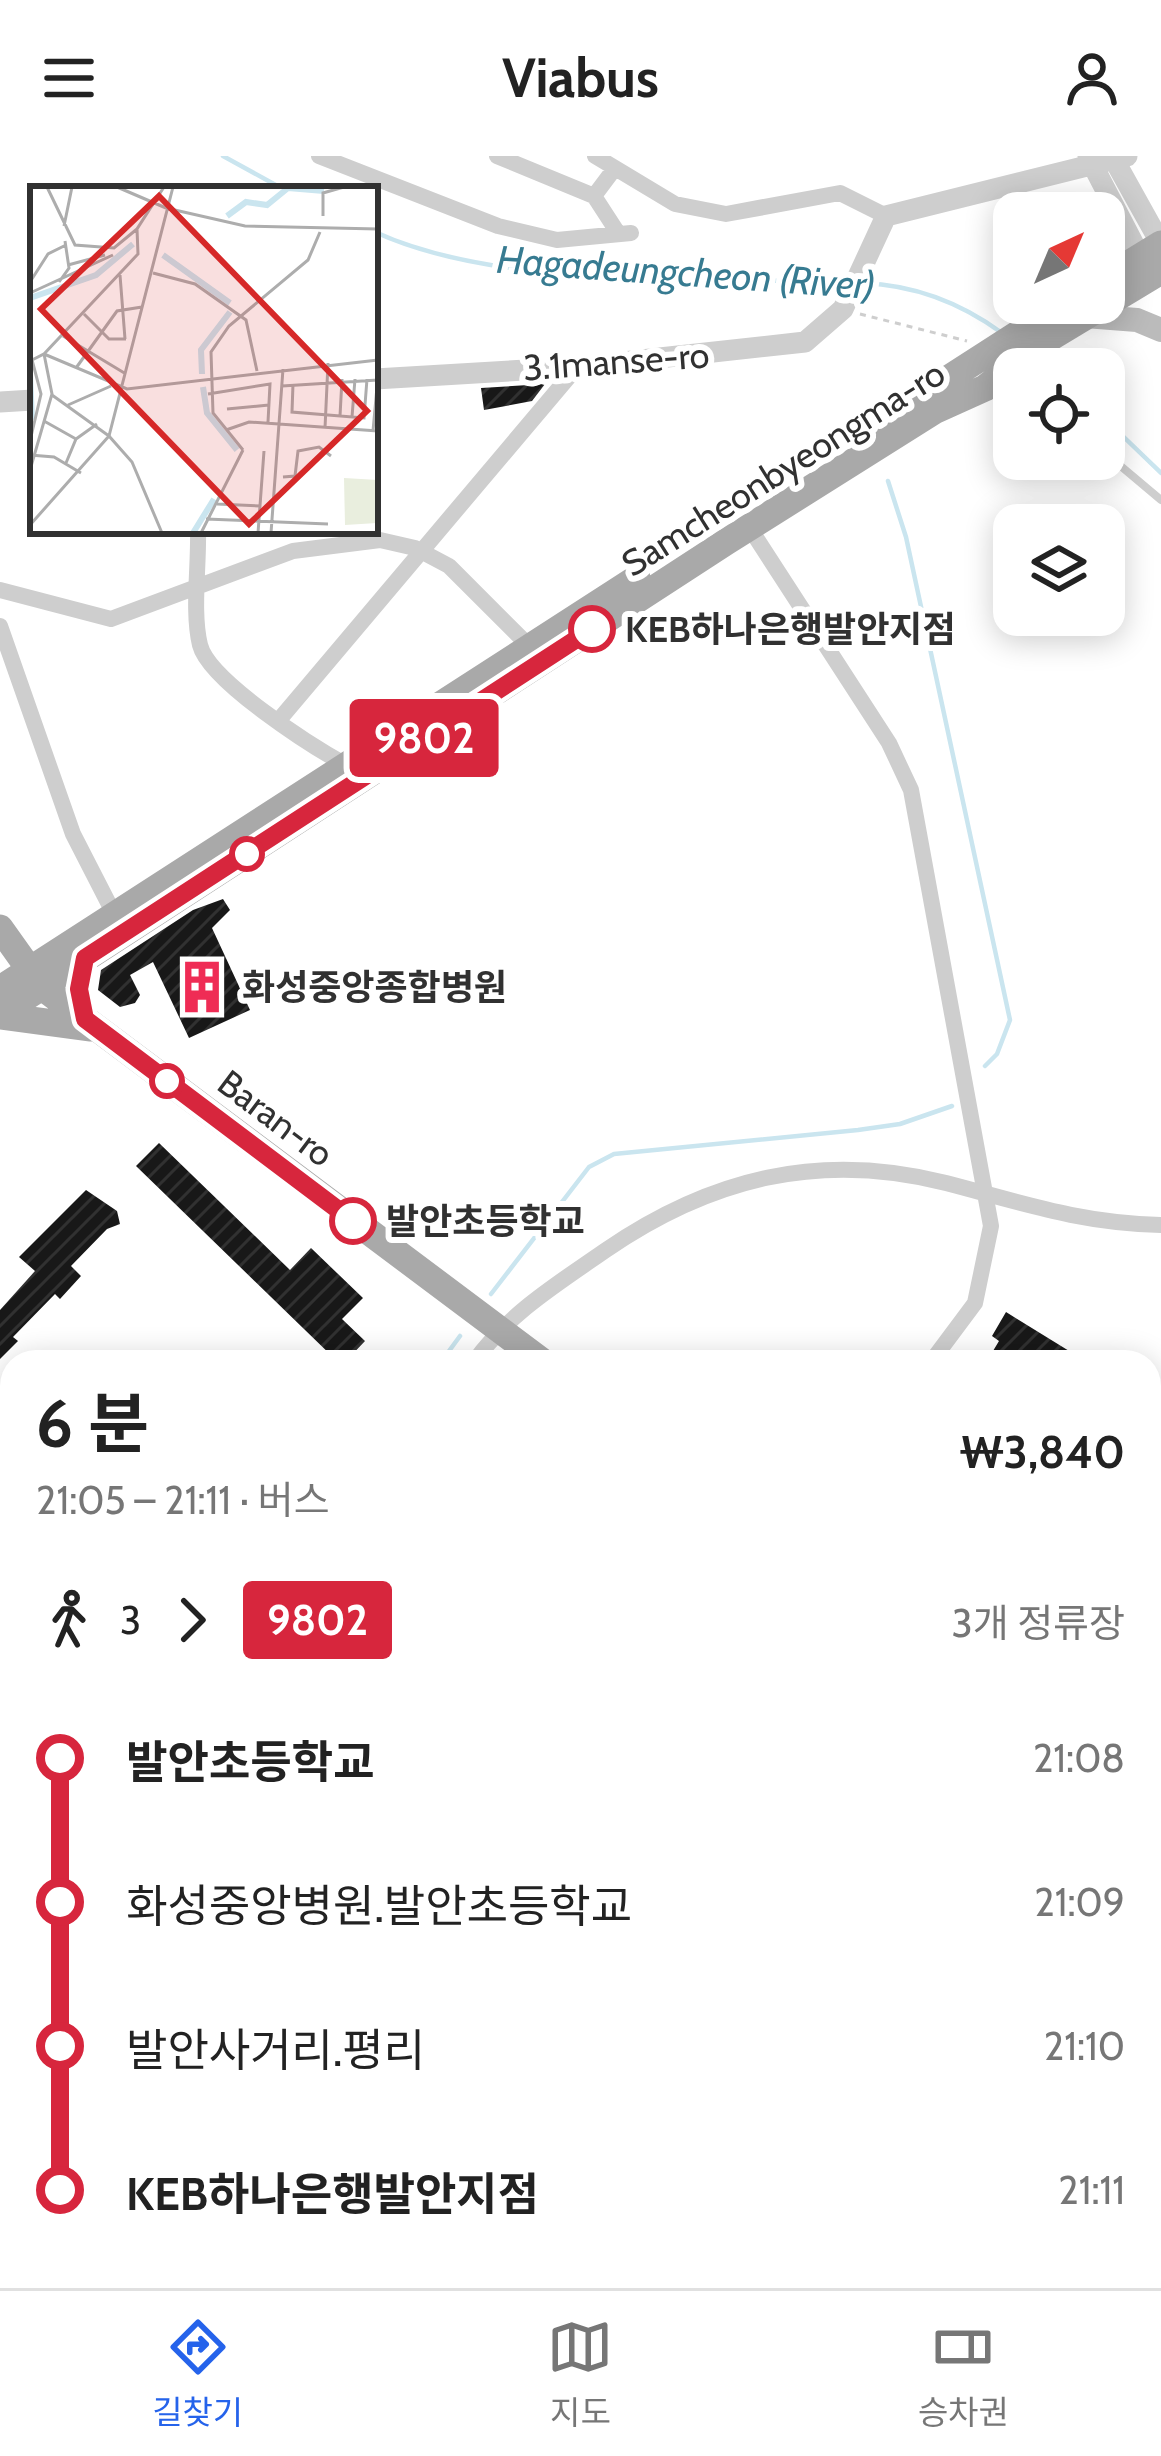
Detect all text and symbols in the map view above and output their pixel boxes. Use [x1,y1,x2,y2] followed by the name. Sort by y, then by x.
[36,45,102,111] icon: menu
[502,45,659,111] text: Viabus
[1059,45,1125,111] icon: person
[30,186,378,534] inset map
[993,192,1125,324] north arrow
[993,192,1125,636] map controls
[495,235,877,309] water label: Hagadeungcheon (River)
[521,333,711,389] street label: 3.1manse-ro
[993,348,1125,480] button: locate
[613,351,953,585] street label: Samcheonbyeongma-ro
[993,504,1125,636] button: layers
[570,607,614,651] marker: KEB하나은행발안지점
[625,607,956,651] place label: KEB하나은행발안지점
[340,699,508,777] line badge: 9802
[374,712,474,764] text: 9802
[231,838,263,870] unlabelled marker
[173,958,231,1016] building icon: 화성중앙종합병원
[242,965,507,1009] place label: 화성중앙종합병원
[210,1060,342,1176] street label: Baran-ro
[151,1065,183,1097] unlabelled marker
[331,1199,375,1243] marker: 발안초등학교
[386,1199,585,1243] place label: 발안초등학교
[36,1383,149,1464] text: 6 분
[960,1425,1125,1479] text: ₩3,840
[36,1476,330,1524] text: 21:05 – 21:11 · 버스
[36,1587,102,1653] icon: walk
[159,1587,225,1653] icon: forward
[267,1594,368,1646] text: 9802
[120,1596,141,1644] text: 3
[952,1599,1125,1647] text: 3개 정류장
[1033,1734,1125,1782] text: 21:08
[126,1735,374,1789] text: 발안초등학교
[1034,1878,1125,1926] text: 21:09
[126,1879,632,1933] text: 화성중앙병원.발안초등학교
[1044,2022,1125,2070] text: 21:10
[126,2023,425,2077] text: 발안사거리.평리
[1058,2166,1125,2214] text: 21:11
[126,2167,539,2221] text: KEB하나은행발안지점
[152,2314,243,2434] tab: 길찾기
[547,2314,613,2434] tab: 지도
[918,2314,1009,2434] tab: 승차권

